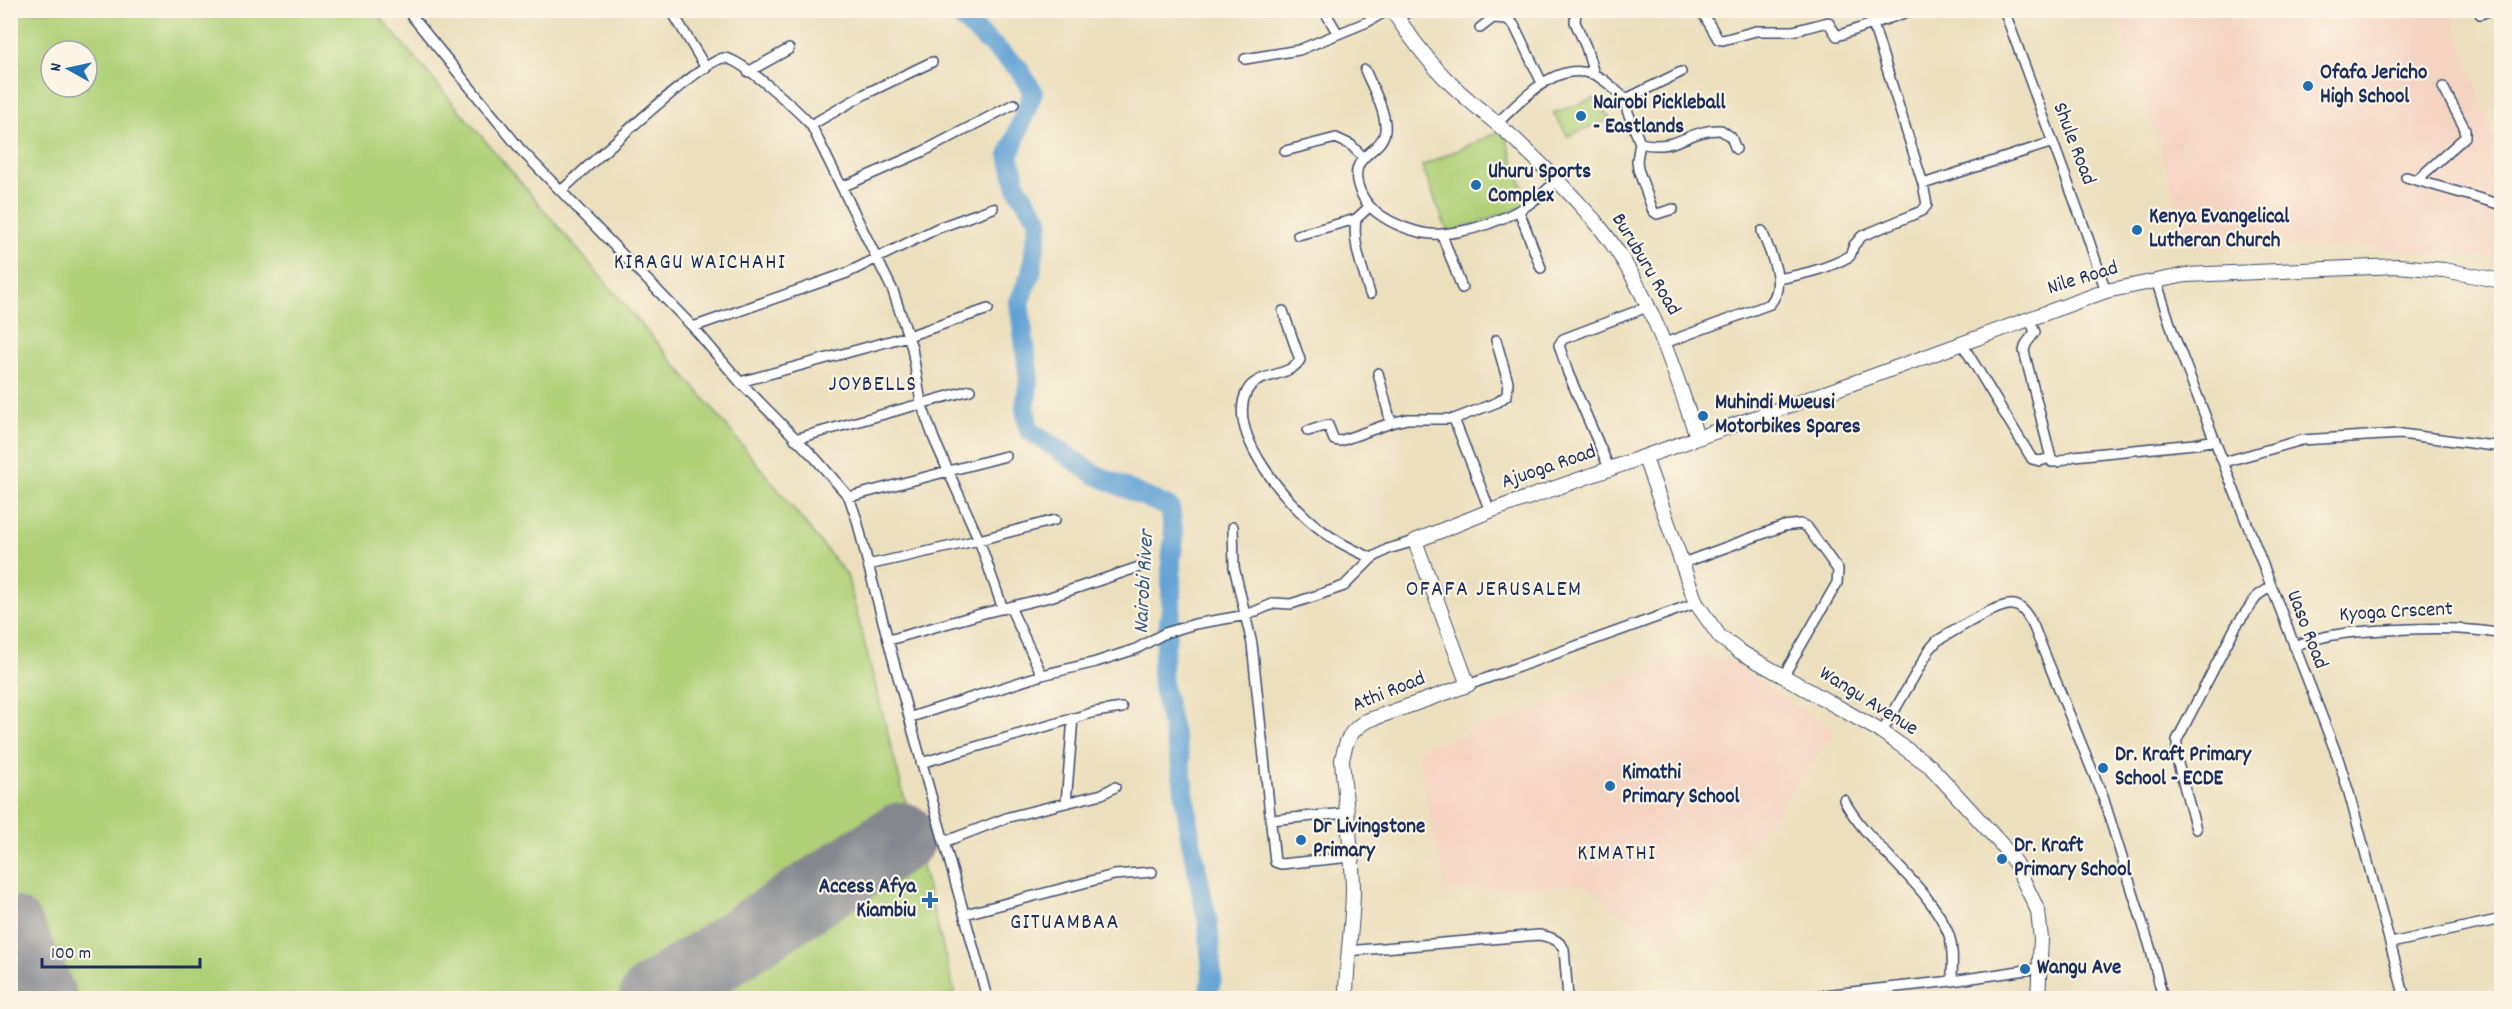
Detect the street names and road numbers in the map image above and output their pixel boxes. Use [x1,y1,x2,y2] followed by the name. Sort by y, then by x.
[2044,98,2102,190] street label: Shule Road
[1603,208,1687,322] street label: Buruburu Road
[2044,254,2122,304] street label: Nile Road
[1498,438,1600,498] street label: Ajuoga Road
[2277,586,2335,674] street label: Uaso Road
[2339,595,2454,631] street label: Kyoga Crscent
[1813,660,1923,744] street label: Wangu Avenue
[1348,665,1430,721] street label: Athi Road

